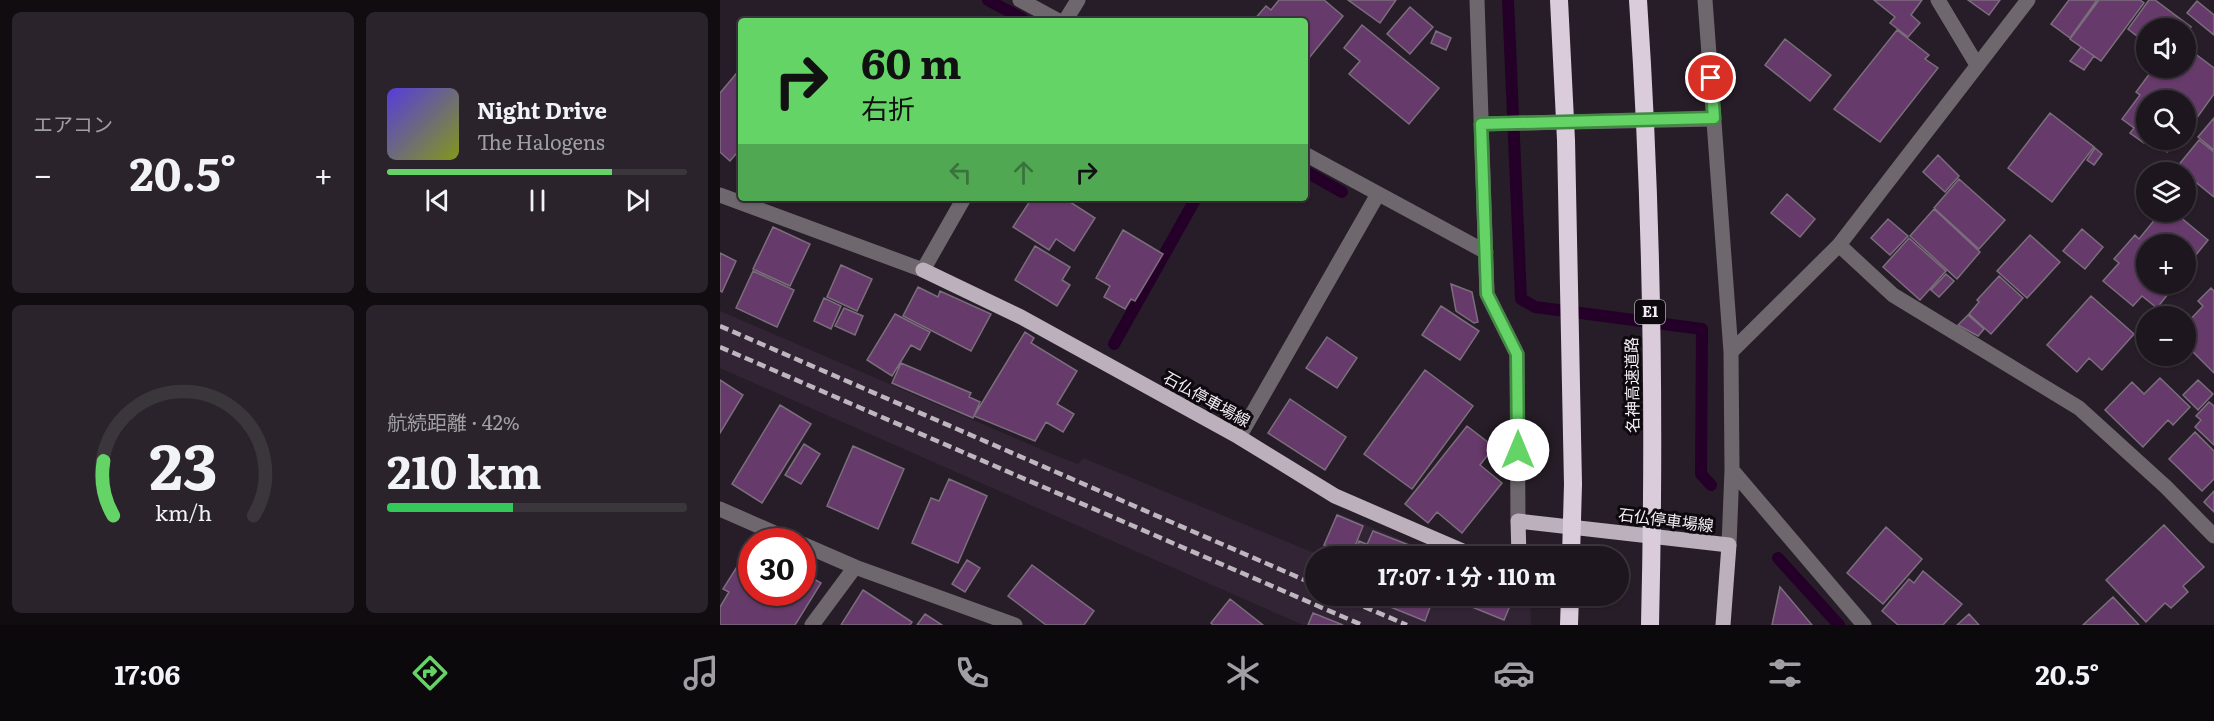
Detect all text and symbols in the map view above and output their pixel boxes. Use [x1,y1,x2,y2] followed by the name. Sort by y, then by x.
[2136,18,2196,366] map controls
[2136,18,2196,78] button: sound
[861,30,962,92] text: 60 m
[762,42,840,120] icon: right
[1685,52,1736,103] pin
[1694,61,1727,94] icon: arrive
[861,87,915,127] text: 右折
[2136,90,2196,150] button: search
[477,93,607,126] text: Night Drive
[33,108,113,138] text: エアコン
[477,126,605,156] text: The Halogens
[129,138,237,205] text: 20.5°
[33,148,52,197] text: −
[314,148,333,197] text: +
[944,156,977,189] icon: left
[1007,156,1040,189] icon: ahead
[1070,156,1103,189] icon: right
[2136,162,2196,222] button: layers
[421,184,454,217] icon: previous
[521,184,554,217] icon: pause
[621,184,654,217] icon: next
[2136,234,2196,294] button: +
[1635,300,1665,324] road number: E1
[2136,306,2196,366] button: −
[1618,337,1644,433] street label: 名神高速道路
[1160,364,1255,432] street label: 石仏停車場線
[387,406,520,436] text: 航続距離 · 42%
[149,417,217,509] text: 23
[1486,418,1550,482] position arrow
[387,436,542,503] text: 210 km
[154,496,212,528] text: km/h
[1617,501,1715,537] street label: 石仏停車場線
[738,528,816,606] speed limit sign: 30
[1378,559,1556,592] text: 17:07 · 1 分 · 110 m
[409,652,451,694] icon: directions
[680,652,722,694] icon: music
[951,652,993,694] icon: phone
[1222,652,1264,694] icon: climate
[1493,652,1535,694] icon: car
[1764,652,1806,694] icon: filters
[114,653,180,693] text: 17:06
[2035,653,2099,693] text: 20.5°

